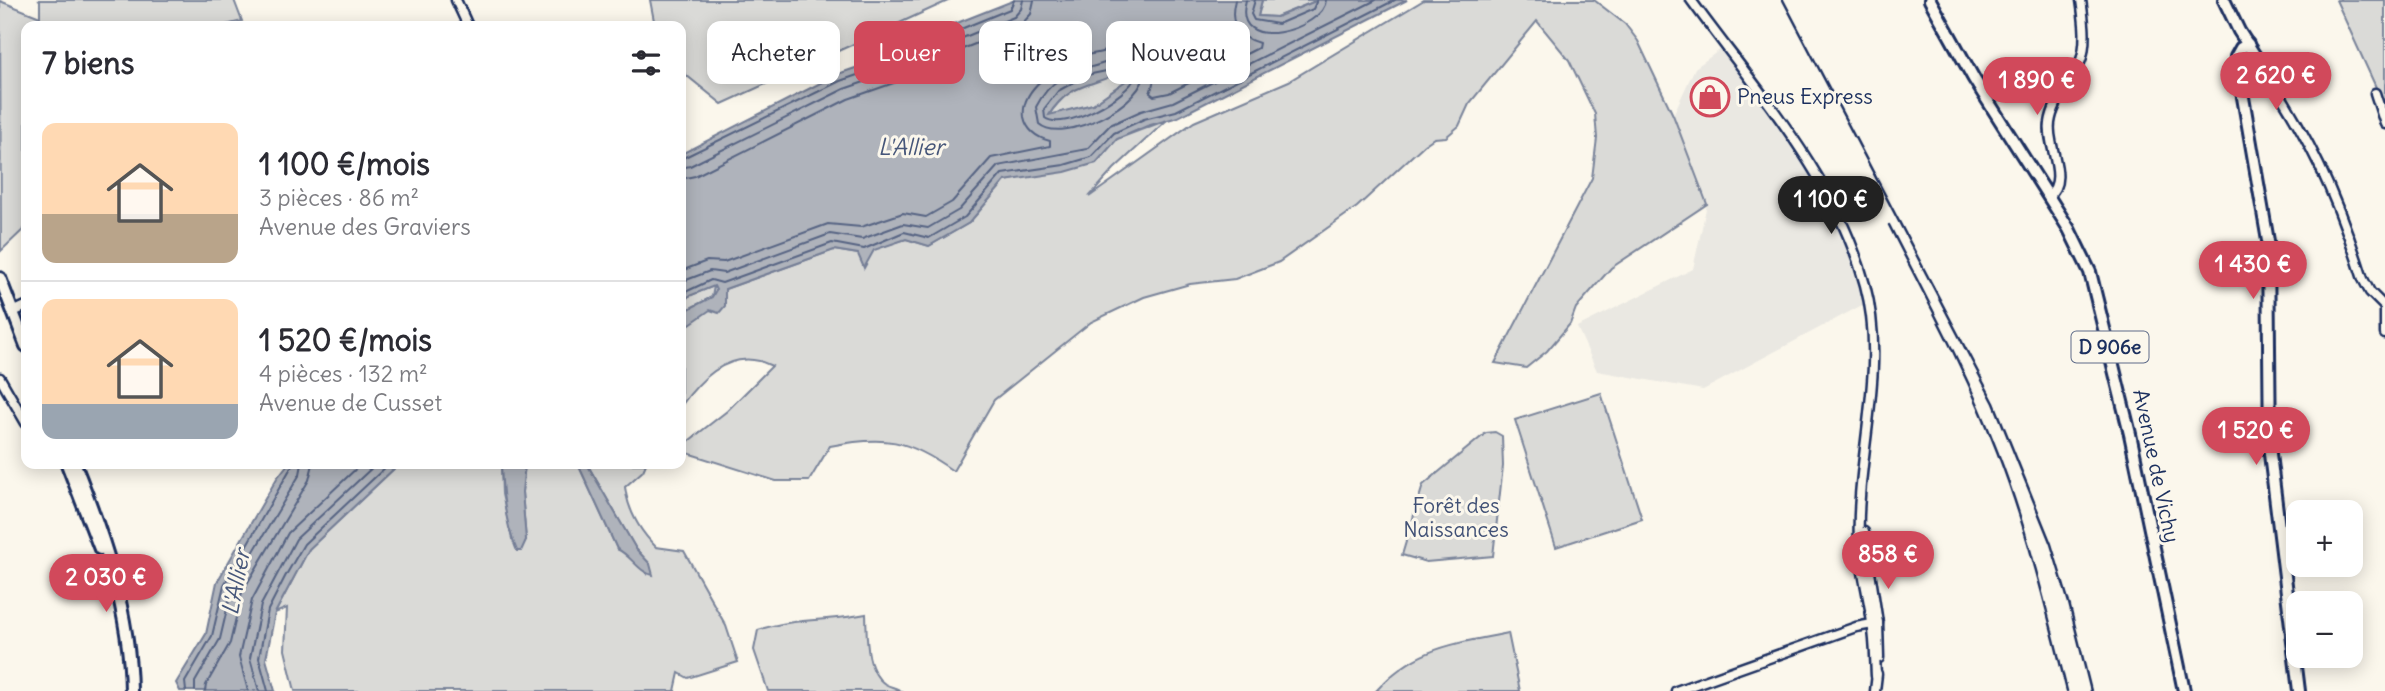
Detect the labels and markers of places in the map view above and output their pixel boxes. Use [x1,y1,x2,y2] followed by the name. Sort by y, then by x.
[2211,52,2341,112] pin: 2 620 €
[1972,58,2102,117] pin: 1 890 €
[1689,76,1731,118] shop icon: Pneus Express
[1737,83,1873,110] place label: Pneus Express
[1766,176,1896,236] pin: 1 100 €
[2188,242,2318,301] pin: 1 430 €
[2191,407,2321,467] pin: 1 520 €
[1839,532,1937,591] pin: 858 €
[41,554,171,614] pin: 2 030 €

